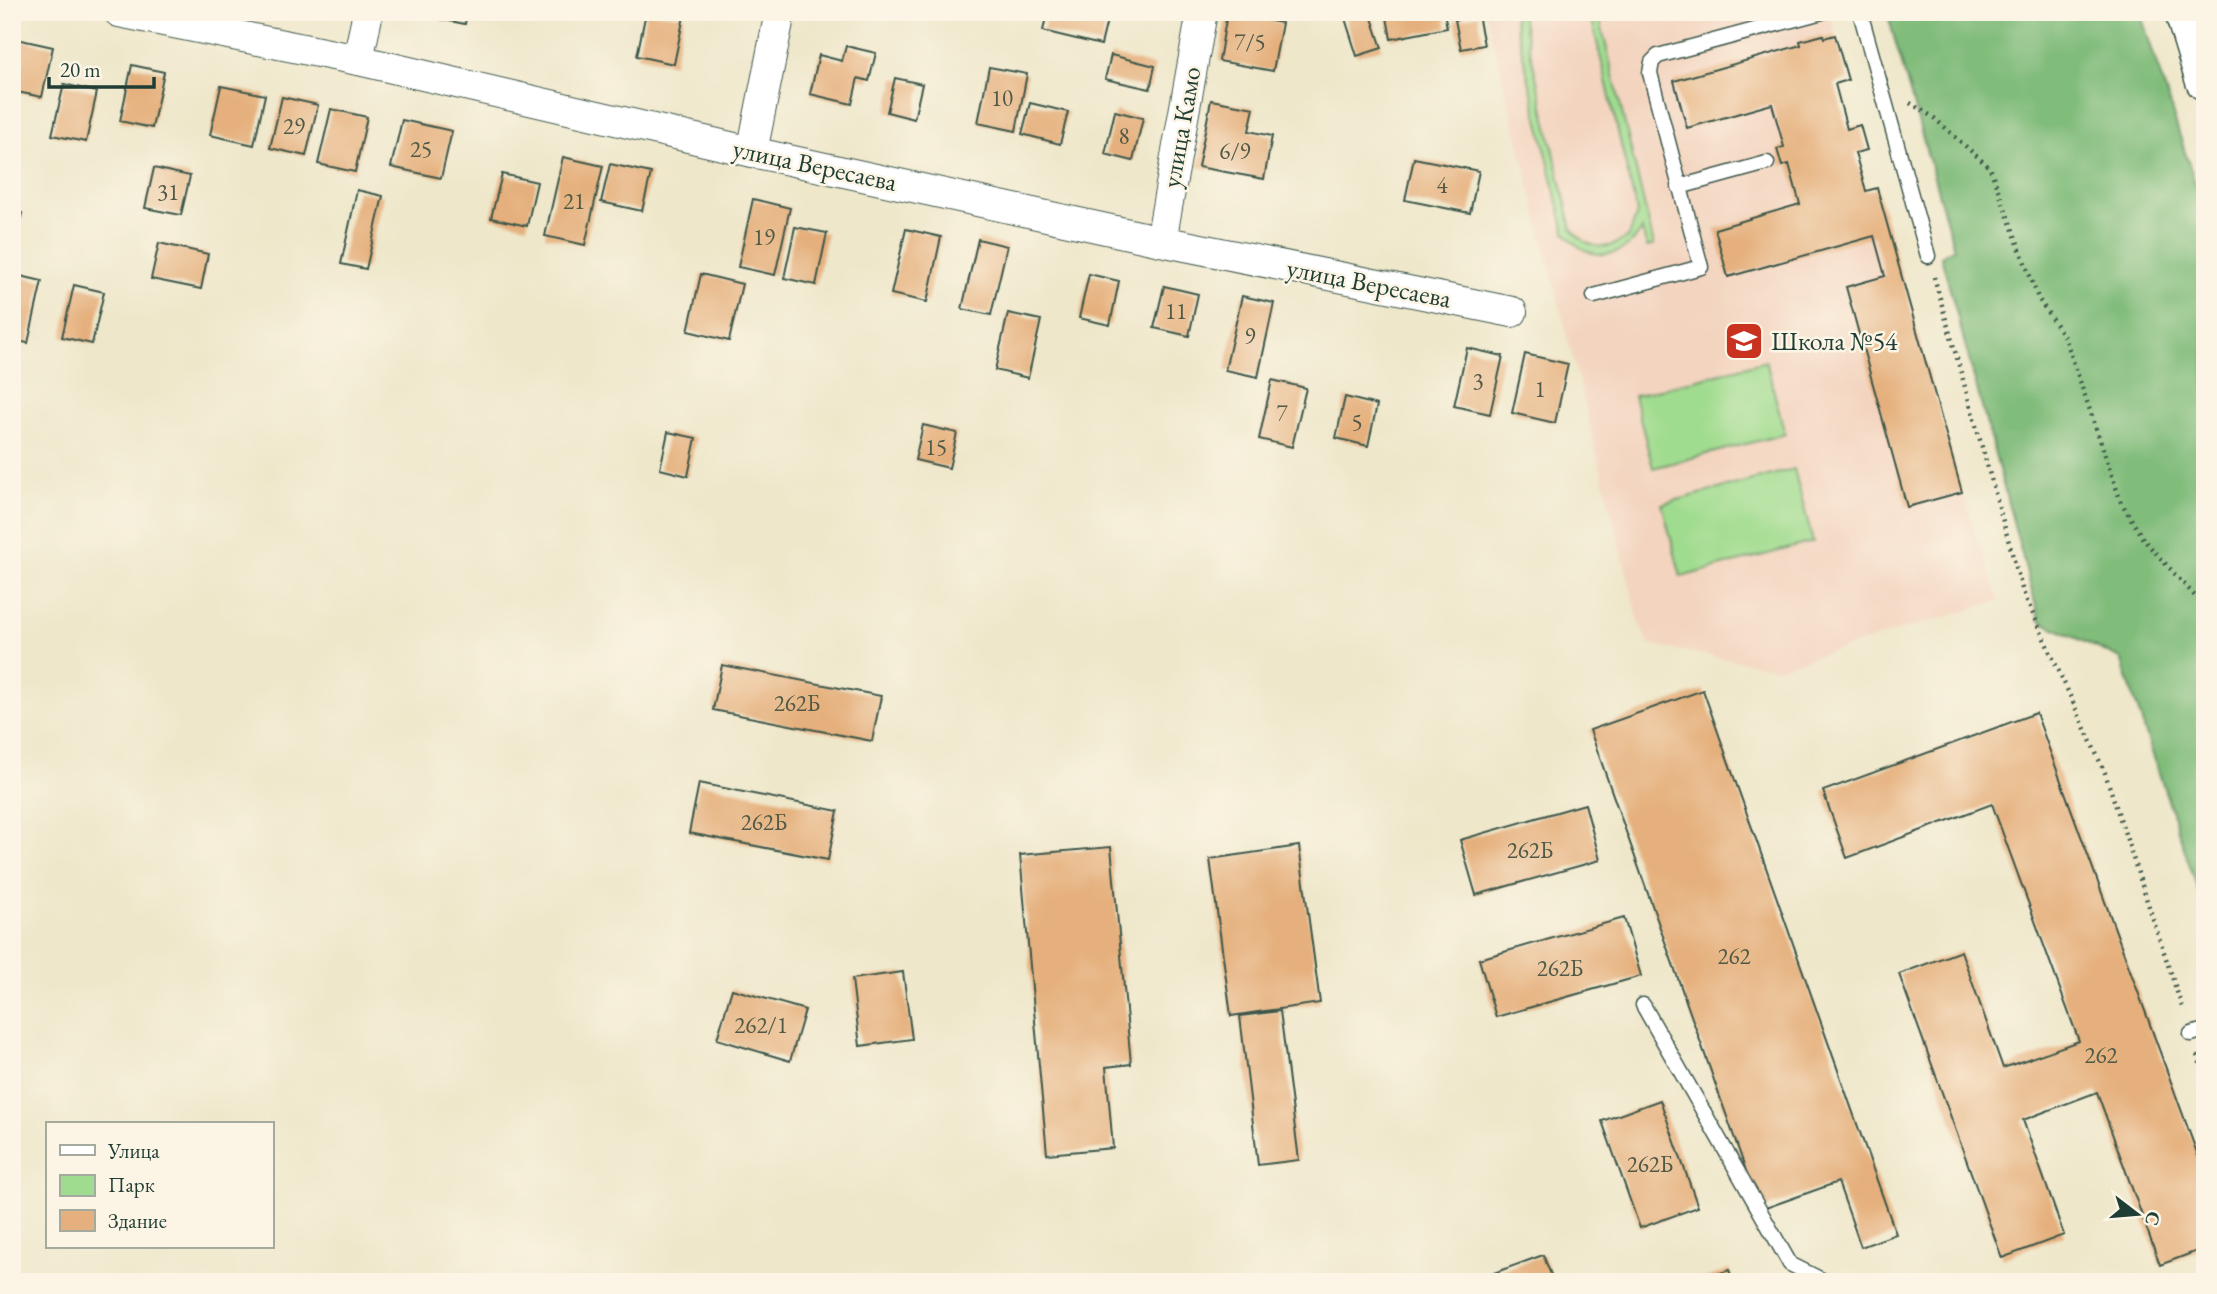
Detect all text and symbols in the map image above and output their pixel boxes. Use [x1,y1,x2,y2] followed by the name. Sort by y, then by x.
[1234,27,1266,57] house number: 7/5
[49,46,154,90] scale bar
[60,56,101,83] text: 20 m
[1154,64,1208,190] street label: улица Камо
[991,83,1013,113] house number: 10
[283,111,305,141] house number: 29
[1118,121,1130,151] house number: 8
[730,131,901,199] street label: улица Вересаева
[410,134,432,164] house number: 25
[1219,136,1251,166] house number: 6/9
[1436,170,1448,200] house number: 4
[157,177,179,207] house number: 31
[563,186,585,216] house number: 21
[753,222,775,252] house number: 19
[1284,250,1455,316] street label: улица Вересаева
[1165,296,1187,326] house number: 11
[1723,320,1765,362] school or university icon: Школа №54
[1244,321,1256,351] house number: 9
[1771,324,1898,358] place label: Школа №54
[1472,366,1484,396] house number: 3
[1534,374,1546,404] house number: 1
[1276,398,1288,428] house number: 7
[1351,407,1363,437] house number: 5
[925,432,947,462] house number: 15
[774,688,820,718] house number: 262Б
[741,807,787,837] house number: 262Б
[1507,835,1553,865] house number: 262Б
[1717,941,1751,971] house number: 262
[1537,953,1583,983] house number: 262Б
[734,1010,788,1040] house number: 262/1
[2084,1040,2118,1070] house number: 262
[46,1122,273,1248] legend
[107,1137,160,1164] text: Улица
[1627,1149,1673,1179] house number: 262Б
[108,1171,155,1198] text: Парк
[2102,1178,2172,1248] north arrow
[108,1207,167,1234] text: Здание
[2139,1209,2167,1228] text: С

